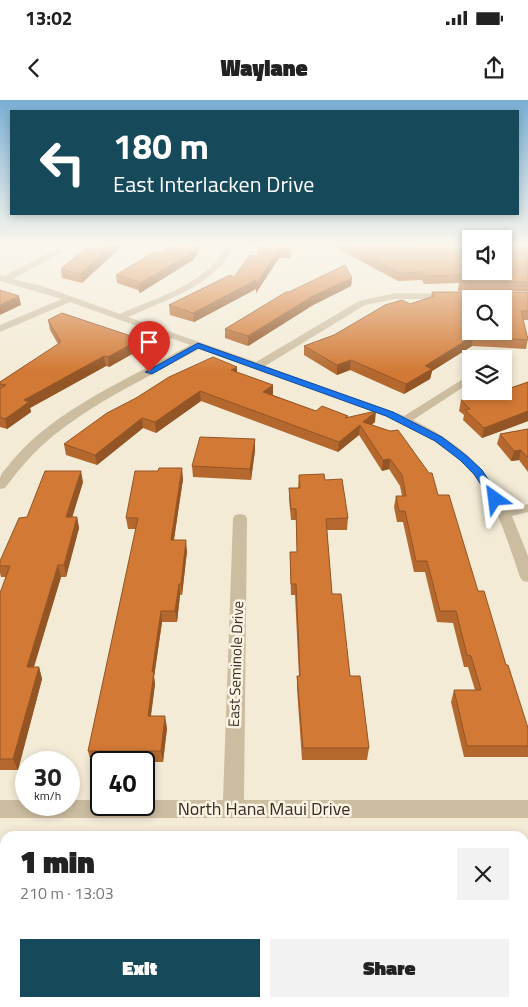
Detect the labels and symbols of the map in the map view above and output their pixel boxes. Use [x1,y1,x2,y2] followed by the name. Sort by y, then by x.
[128,321,170,372] pin
[468,472,520,524] position arrow
[222,601,249,727] street label: East Seminole Drive
[90,751,155,816] speed limit sign: 40
[178,795,350,822] street label: North Hana Maui Drive

